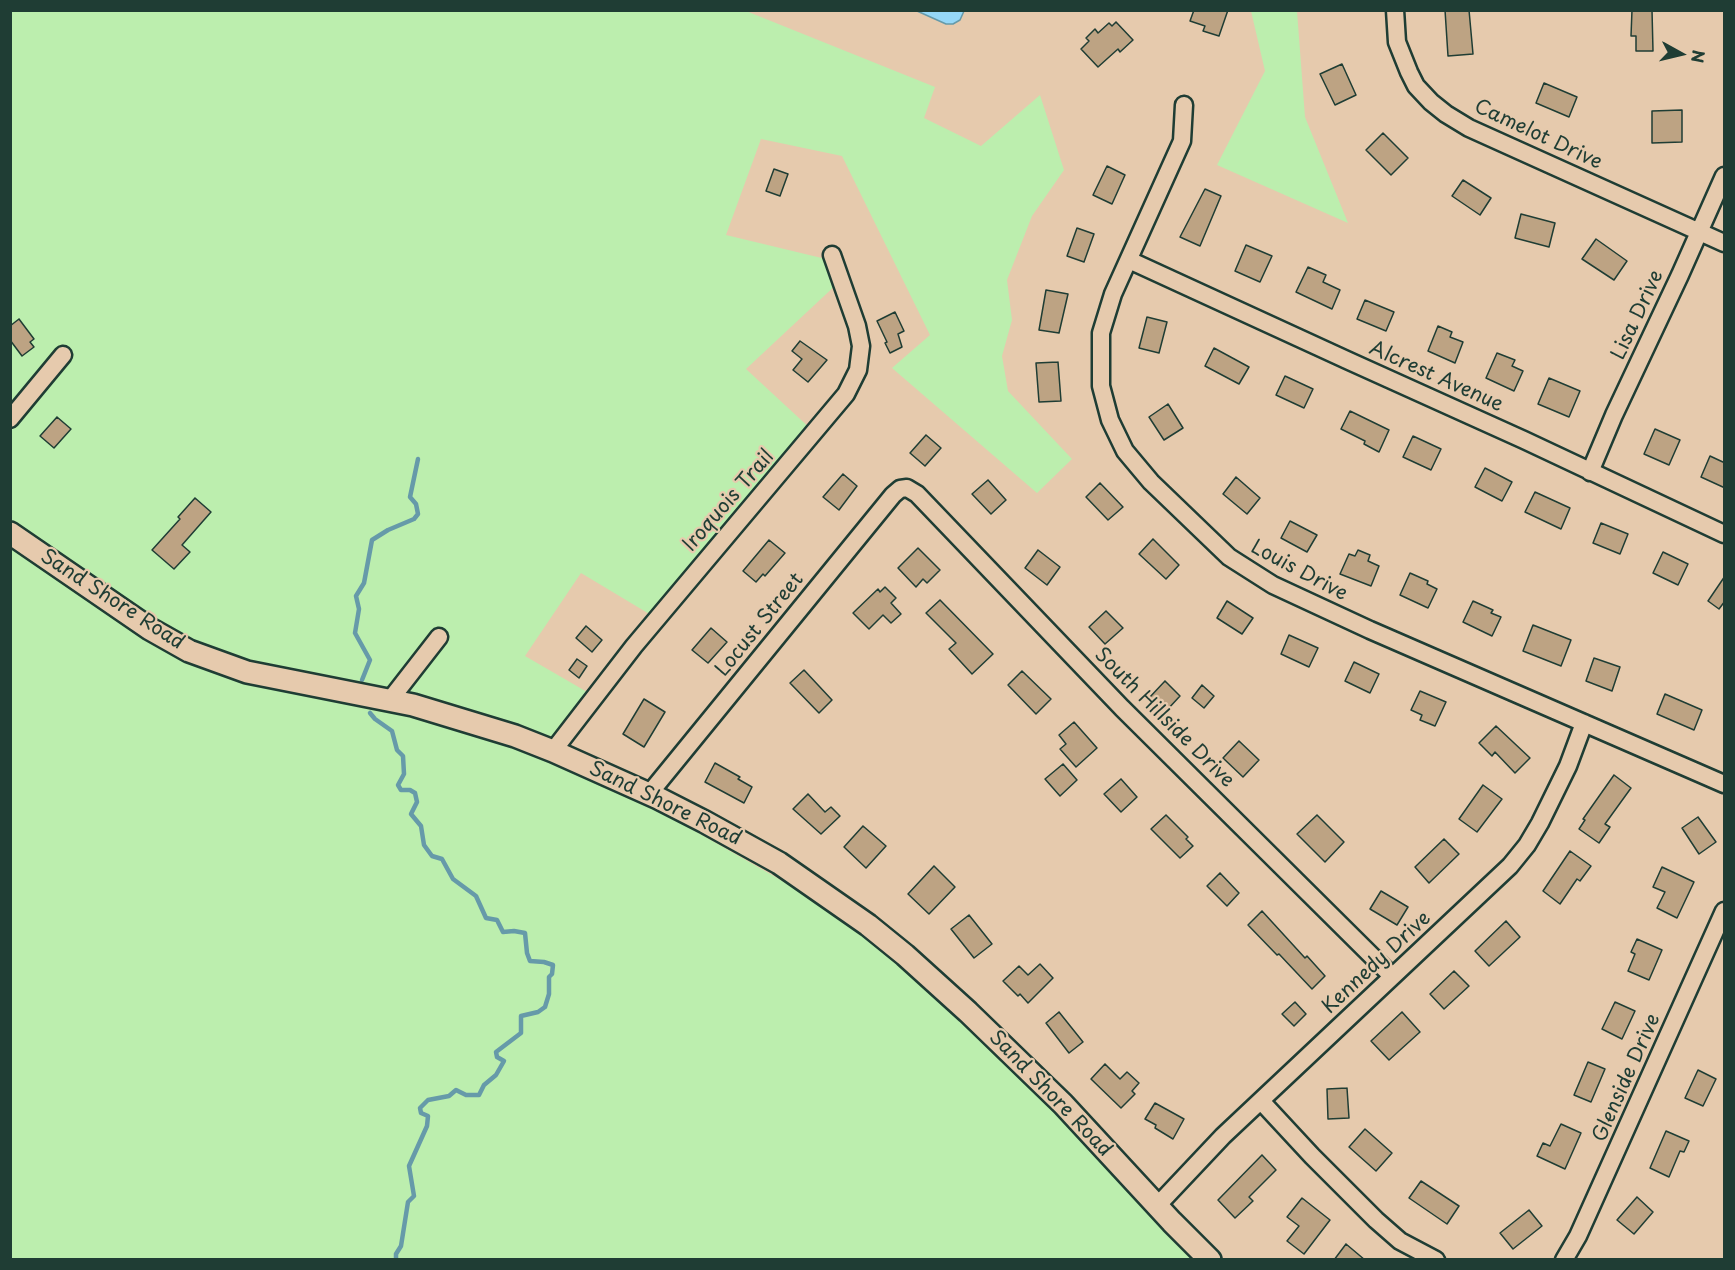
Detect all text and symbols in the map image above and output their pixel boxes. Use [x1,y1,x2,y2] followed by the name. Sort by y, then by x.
[1651,24,1711,84] north arrow
[1686,49,1712,64] text: N
[1470,95,1606,175] street label: Camelot Drive
[1607,266,1669,364] street label: Lisa Drive
[1365,337,1507,417] street label: Alcrest Avenue
[678,445,780,557] street label: Iroquois Trail
[1247,536,1351,606] street label: Louis Drive
[36,545,188,655] street label: Sand Shore Road
[711,568,809,682] street label: Locust Street
[1089,643,1239,793] street label: South Hillside Drive
[585,757,745,851] street label: Sand Shore Road
[1318,907,1436,1019] street label: Kennedy Drive
[1588,1010,1666,1146] street label: Glenside Drive
[984,1026,1116,1162] street label: Sand Shore Road

